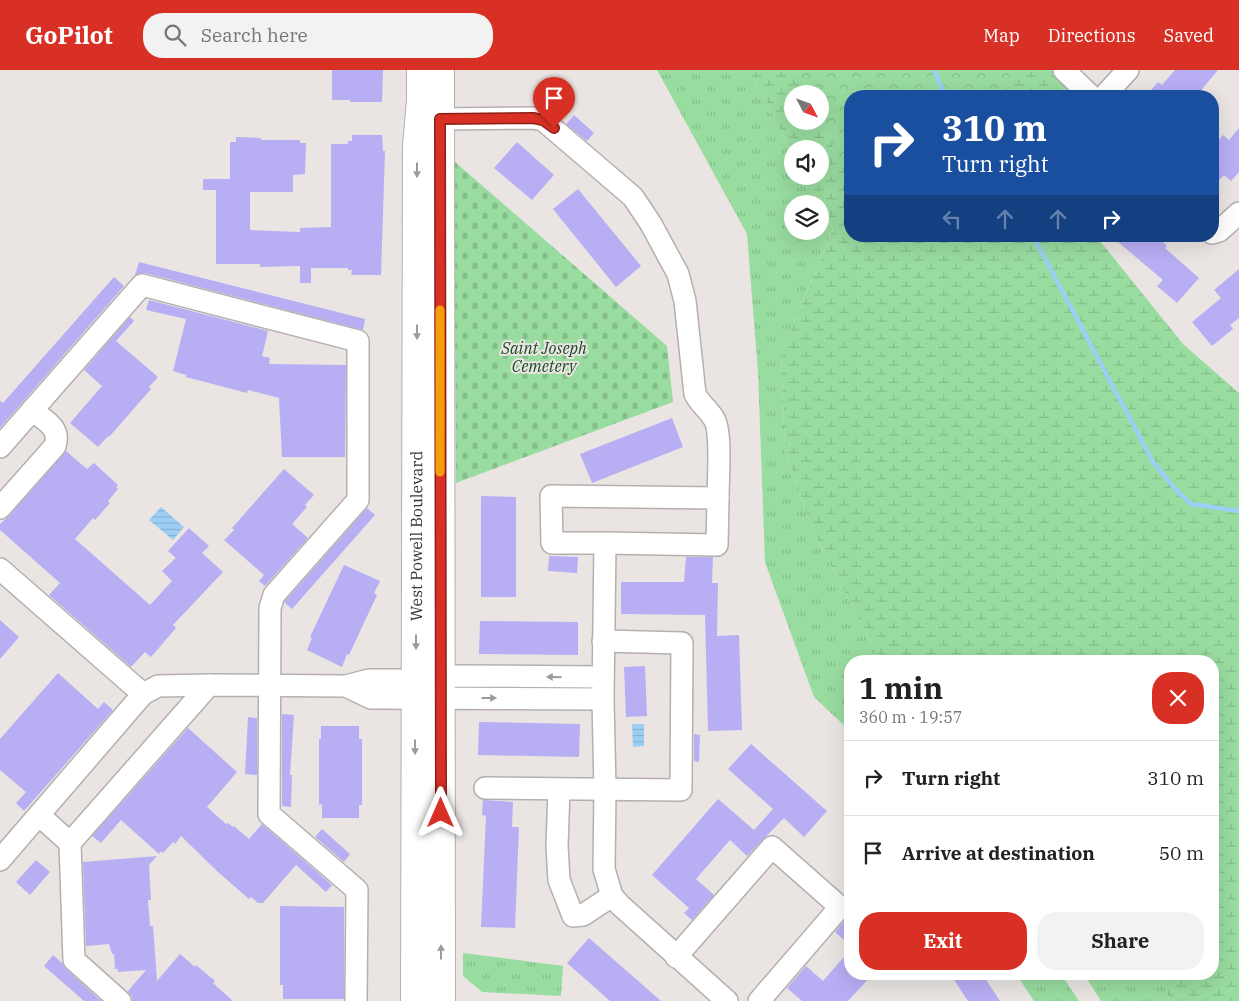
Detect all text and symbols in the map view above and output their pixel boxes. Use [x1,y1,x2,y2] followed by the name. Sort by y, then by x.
[143,13,493,58] search box
[25,19,113,51] text: GoPilot
[161,21,189,49] icon: search
[201,23,308,47] text: Search here
[983,24,1020,47] text: Map
[1048,24,1136,47] text: Directions
[1164,24,1214,47] text: Saved
[533,77,575,128] pin
[540,84,568,112] icon: arrive
[784,85,829,130] north arrow
[784,85,829,240] map controls
[942,105,1047,151] text: 310 m
[859,110,924,175] icon: right
[784,140,829,185] button: sound
[942,149,1049,178] text: Turn right
[413,162,421,178] one-way arrow
[784,195,829,240] button: layers
[938,205,966,233] icon: left
[991,205,1019,233] icon: ahead
[1044,205,1072,233] icon: ahead
[1097,205,1125,233] icon: right
[413,325,421,341] one-way arrow
[500,338,587,376] park label: Saint Joseph Cemetery
[406,451,426,621] street label: West Powell Boulevard
[412,634,420,650] one-way arrow
[859,668,943,707] text: 1 min
[1152,672,1204,724] button: close
[546,673,562,681] one-way arrow
[482,694,498,702] one-way arrow
[859,707,962,727] text: 360 m · 19:57
[411,739,419,755] one-way arrow
[859,764,887,792] icon: right
[902,766,1000,790] text: Turn right
[1147,766,1204,790] text: 310 m
[414,786,466,838] position arrow
[859,839,887,867] icon: arrive
[902,841,1095,865] text: Arrive at destination
[1159,841,1204,865] text: 50 m
[859,912,1027,970] button: Exit
[1037,912,1204,970] button: Share
[437,944,445,960] one-way arrow

